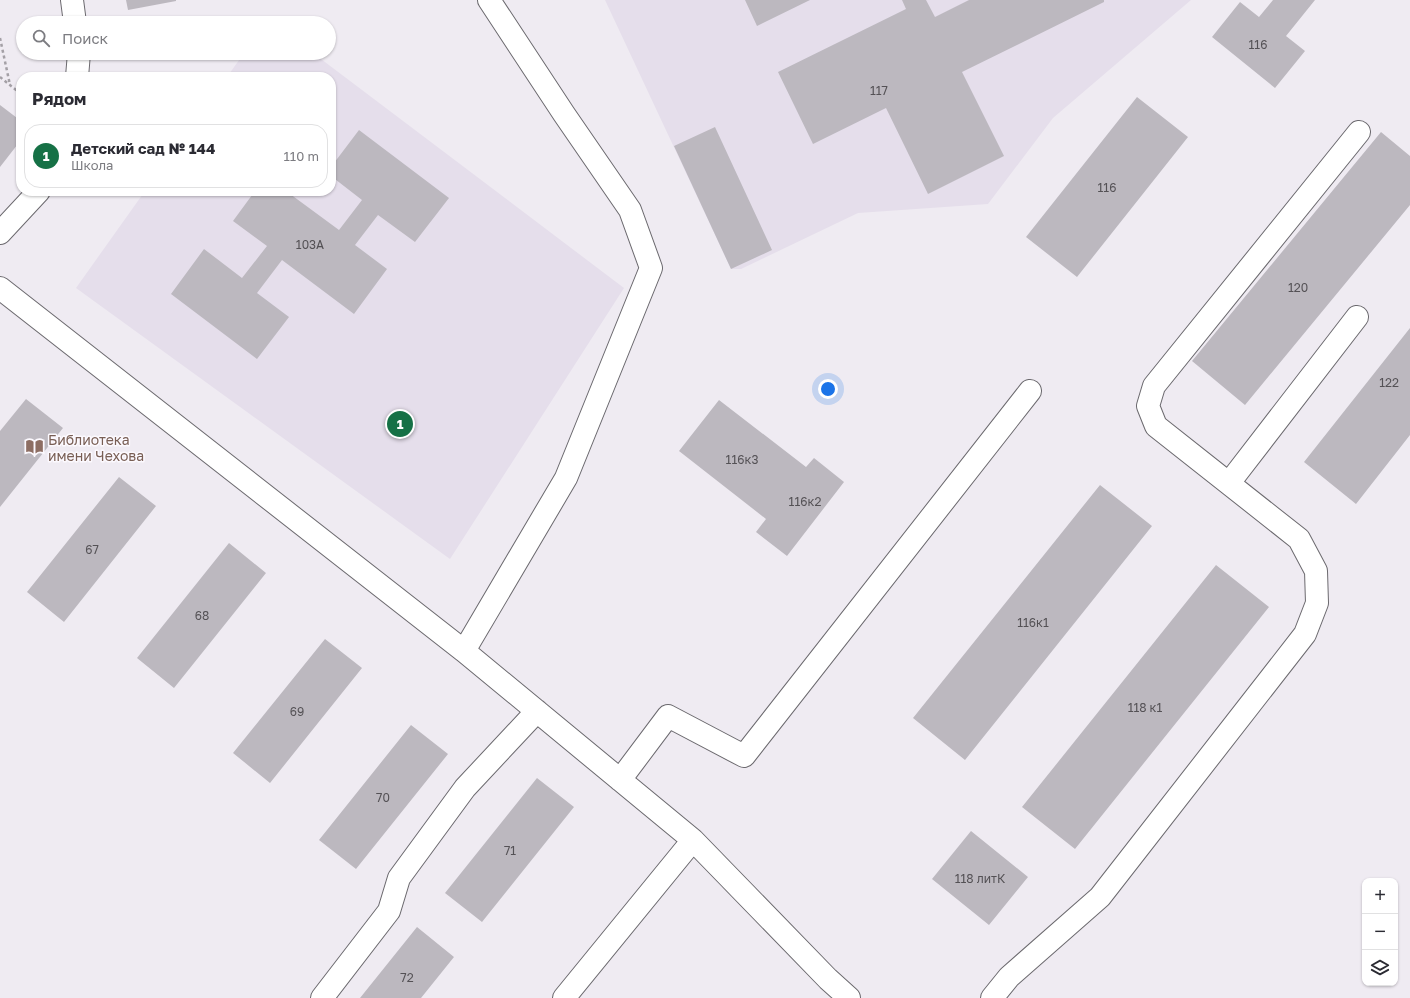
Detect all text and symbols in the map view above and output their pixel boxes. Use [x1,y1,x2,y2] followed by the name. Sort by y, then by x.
[16,16,336,60] search box
[30,27,52,49] icon: search
[62,29,108,47] text: Поиск
[1249,37,1267,52] house number: 116
[870,83,888,98] house number: 117
[32,88,86,109] text: Рядом
[71,139,215,157] text: Детский сад № 144
[43,148,49,164] text: 1
[284,148,319,164] text: 110 m
[71,157,113,173] text: Школа
[1098,180,1116,195] house number: 116
[296,237,324,252] house number: 103А
[1288,280,1308,295] house number: 120
[1379,375,1399,390] house number: 122
[818,379,838,399] your location
[387,409,413,439] pin: 1
[48,431,144,464] place label: Библиотека имени Чехова
[25,437,45,457] library icon: Библиотека имени Чехова
[726,452,758,467] house number: 116к3
[789,494,821,509] house number: 116к2
[85,542,99,557] house number: 67
[195,608,209,623] house number: 68
[1017,615,1049,630] house number: 116к1
[1128,700,1163,715] house number: 118 к1
[290,704,304,719] house number: 69
[376,790,390,805] house number: 70
[504,843,516,858] house number: 71
[955,871,1006,886] house number: 118 литК
[1362,878,1398,986] map controls
[1362,878,1398,914] button: +
[1362,914,1398,950] button: −
[1362,950,1398,986] button: layers
[400,970,414,985] house number: 72

